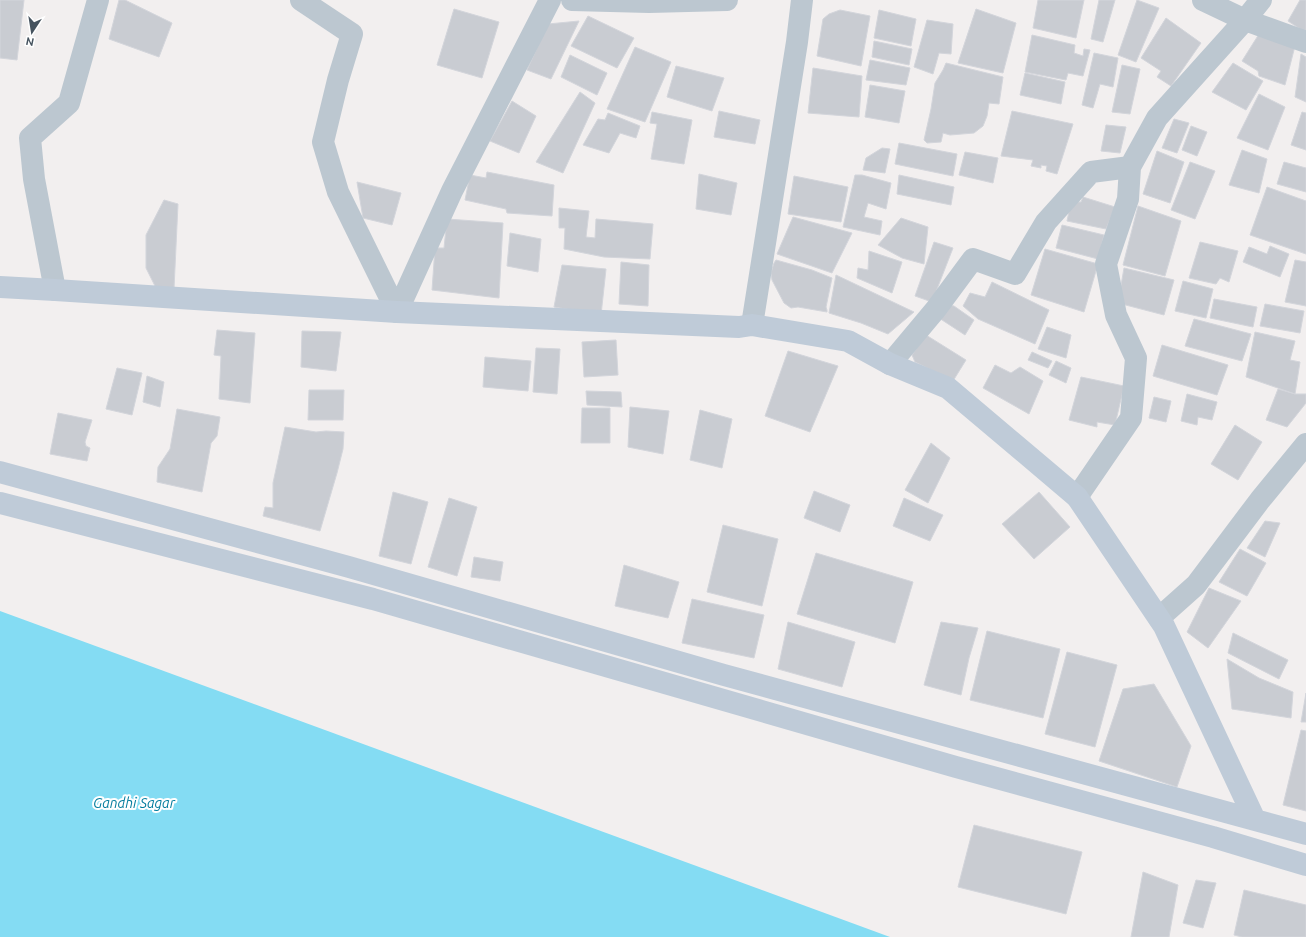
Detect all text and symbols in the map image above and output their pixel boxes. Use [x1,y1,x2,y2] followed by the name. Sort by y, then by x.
[12,12,52,52] north arrow
[25,35,35,49] text: N
[93,795,176,811] water label: Gandhi Sagar

